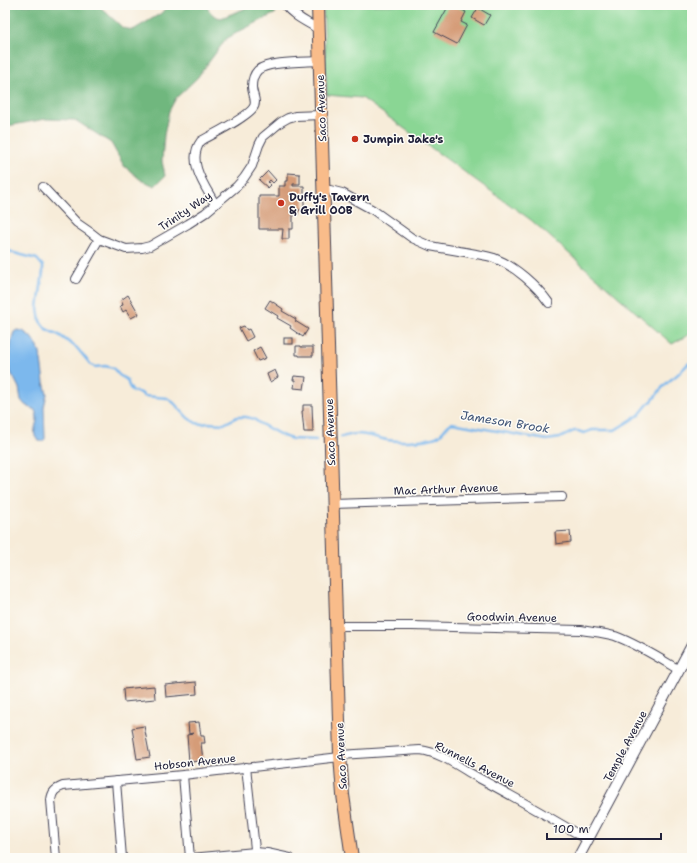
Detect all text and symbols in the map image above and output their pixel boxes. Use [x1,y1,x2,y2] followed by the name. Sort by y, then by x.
[313,74,330,142] street label: Saco Avenue
[363,132,444,147] place label: Jumpin Jake's
[350,134,360,144] marker: Jumpin Jake's
[156,188,215,235] street label: Trinity Way
[289,190,370,218] place label: Duffy's Tavern & Grill OOB
[276,198,286,208] marker: Duffy's Tavern & Grill OOB
[322,398,339,466] street label: Saco Avenue
[459,407,551,437] water label: Jameson Brook
[393,480,499,499] street label: Mac Arthur Avenue
[467,609,557,626] street label: Goodwin Avenue
[600,708,651,785] street label: Temple Avenue
[332,722,351,790] street label: Saco Avenue
[432,738,517,791] street label: Runnells Avenue
[153,751,237,774] street label: Hobson Avenue
[547,815,661,841] scale bar
[553,821,589,837] text: 100 m

